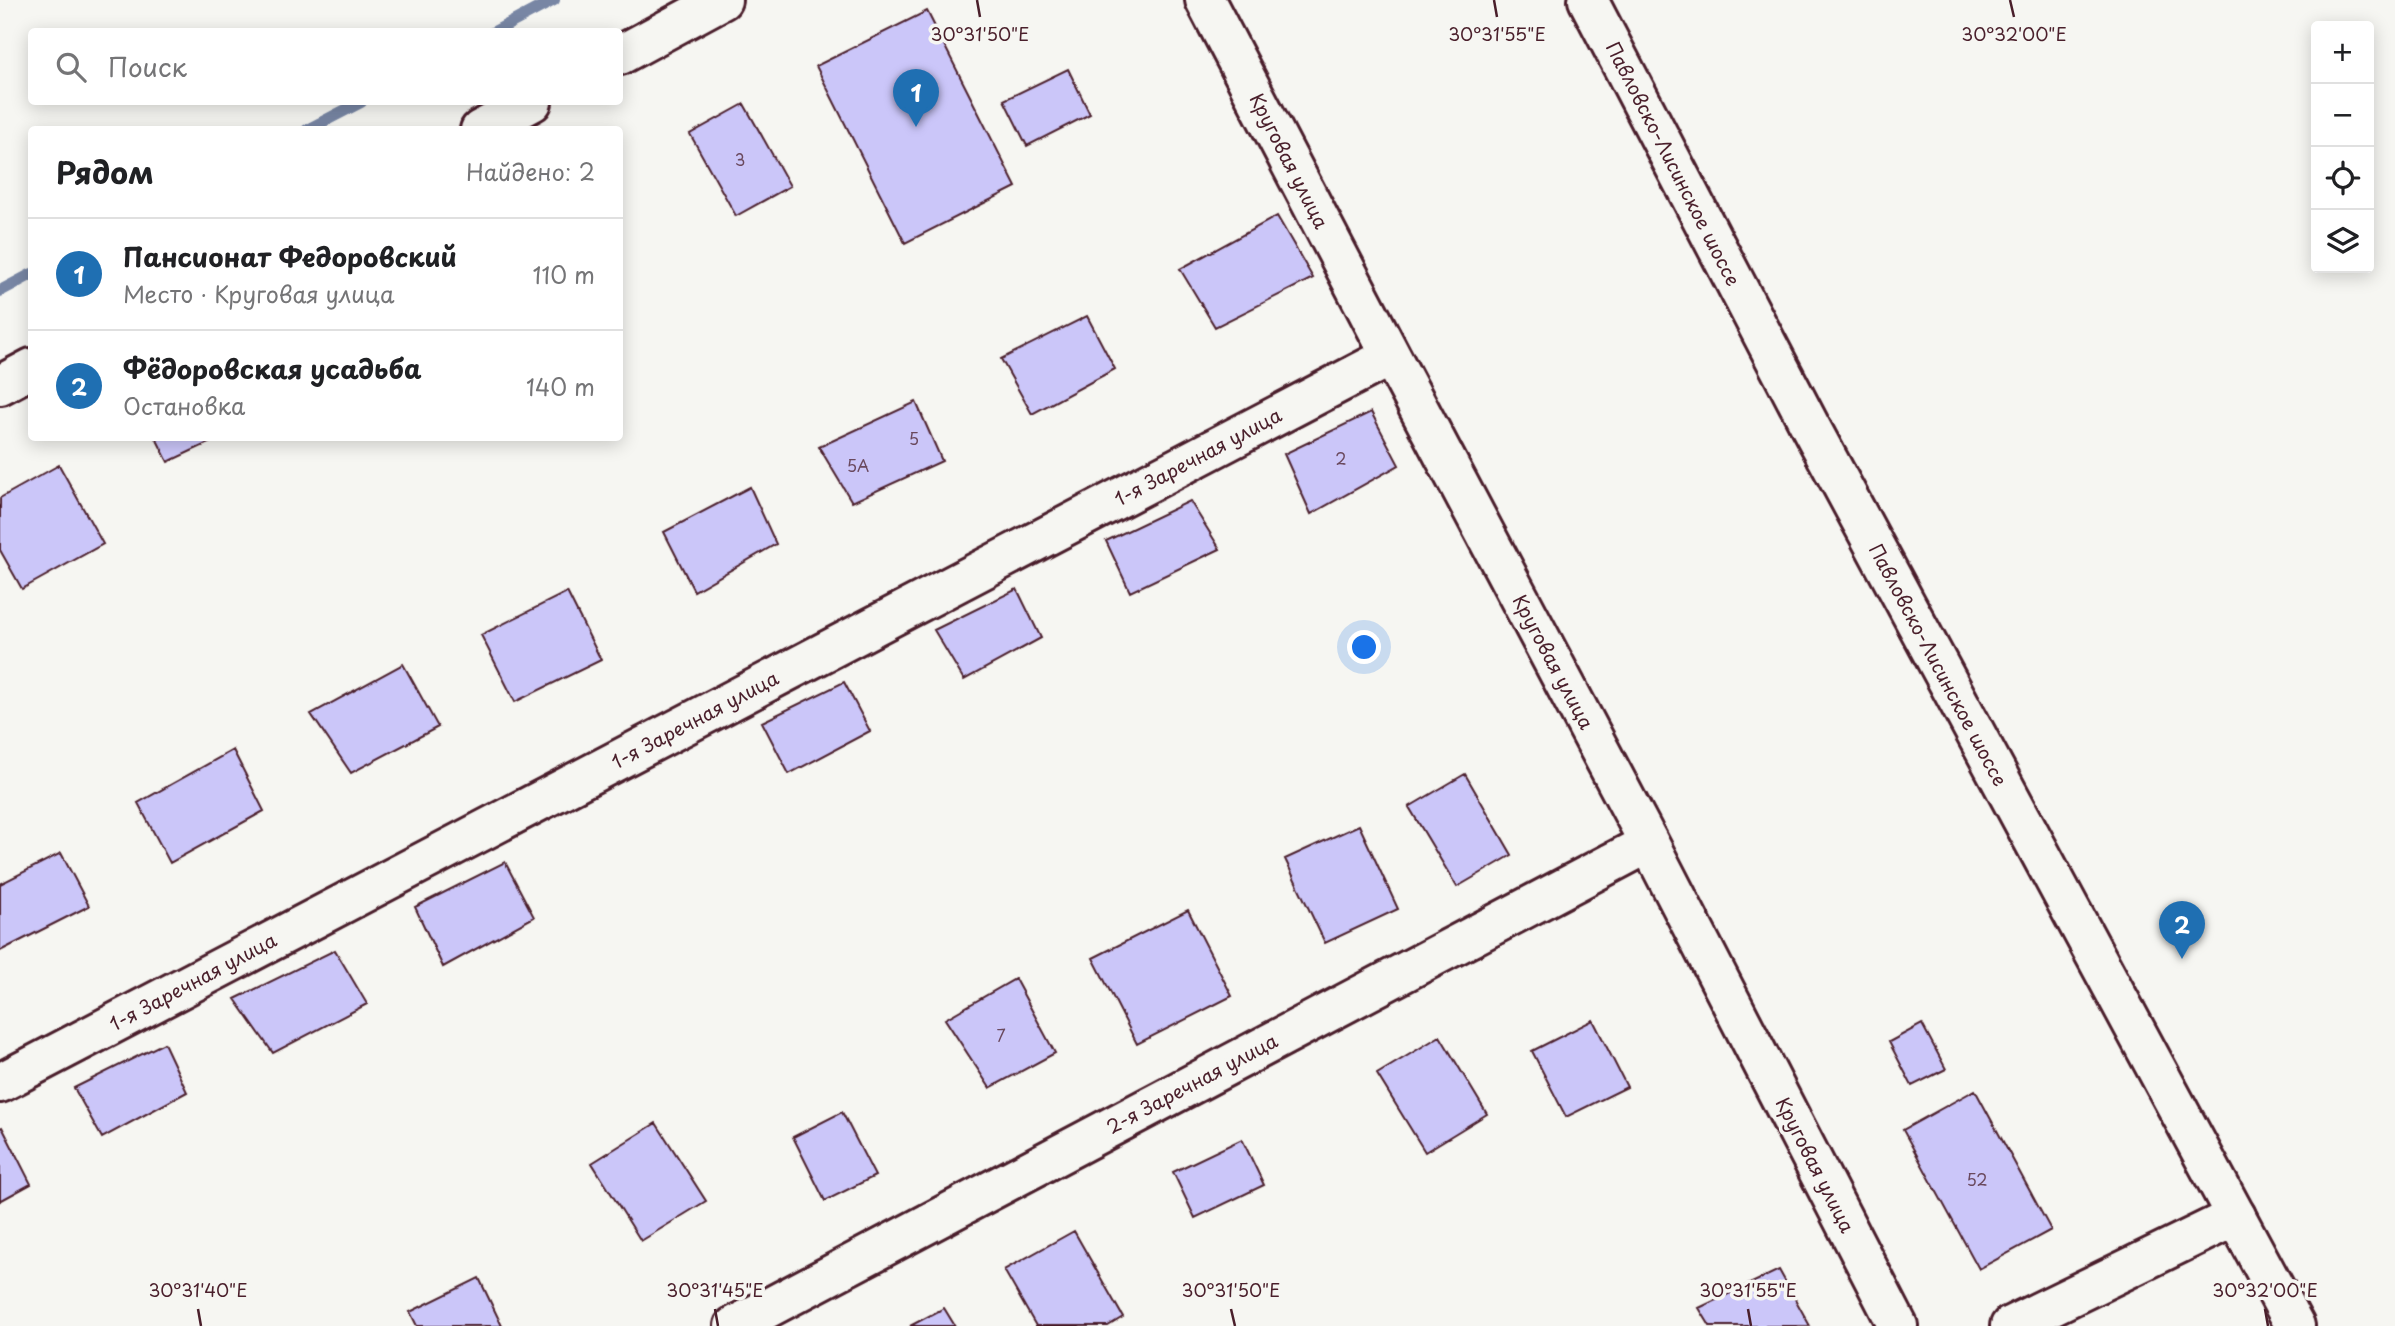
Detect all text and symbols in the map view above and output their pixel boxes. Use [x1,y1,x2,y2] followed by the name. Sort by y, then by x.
[931,20,1029,47] text: 30°31'50"E
[1448,20,1546,47] text: 30°31'55"E
[1961,20,2067,47] text: 30°32'00"E
[2311,21,2374,273] map controls
[2311,21,2374,84] button: +
[28,28,623,105] search box
[1600,37,1748,291] street label: Павловско-Лисинское шоссе
[108,47,187,86] text: Поиск
[52,48,90,86] icon: search
[893,69,939,127] pin: 1
[2311,84,2374,147] button: −
[1244,88,1336,233] street label: Круговая улица
[735,147,745,171] house number: 3
[2311,147,2374,210] button: locate
[56,149,154,194] text: Рядом
[466,154,595,189] text: Найдено: 2
[2311,210,2374,273] button: layers
[123,237,457,276] text: Пансионат Федоровский
[74,257,85,292] text: 1
[533,257,595,292] text: 110 m
[123,276,394,311] text: Место · Круговая улица
[123,349,422,388] text: Фёдоровская усадьба
[71,369,87,404] text: 2
[526,369,595,404] text: 140 m
[123,388,245,423] text: Остановка
[1109,400,1286,512] street label: 1-я Заречная улица
[909,426,919,450] house number: 5
[1335,446,1347,470] house number: 2
[847,453,869,477] house number: 5А
[1863,538,2015,791] street label: Павловско-Лисинское шоссе
[1507,589,1601,734] street label: Круговая улица
[1347,630,1381,664] your location
[606,663,783,775] street label: 1-я Заречная улица
[2159,901,2205,959] pin: 2
[104,925,281,1037] street label: 1-я Заречная улица
[996,1023,1006,1047] house number: 7
[1101,1026,1282,1140] street label: 2-я Заречная улица
[1770,1092,1862,1237] street label: Круговая улица
[1966,1167,1988,1191] house number: 52
[148,1276,248,1303] text: 30°31'40"E
[666,1276,764,1303] text: 30°31'45"E
[1182,1276,1280,1303] text: 30°31'50"E
[1699,1276,1797,1303] text: 30°31'55"E
[2212,1276,2318,1303] text: 30°32'00"E

